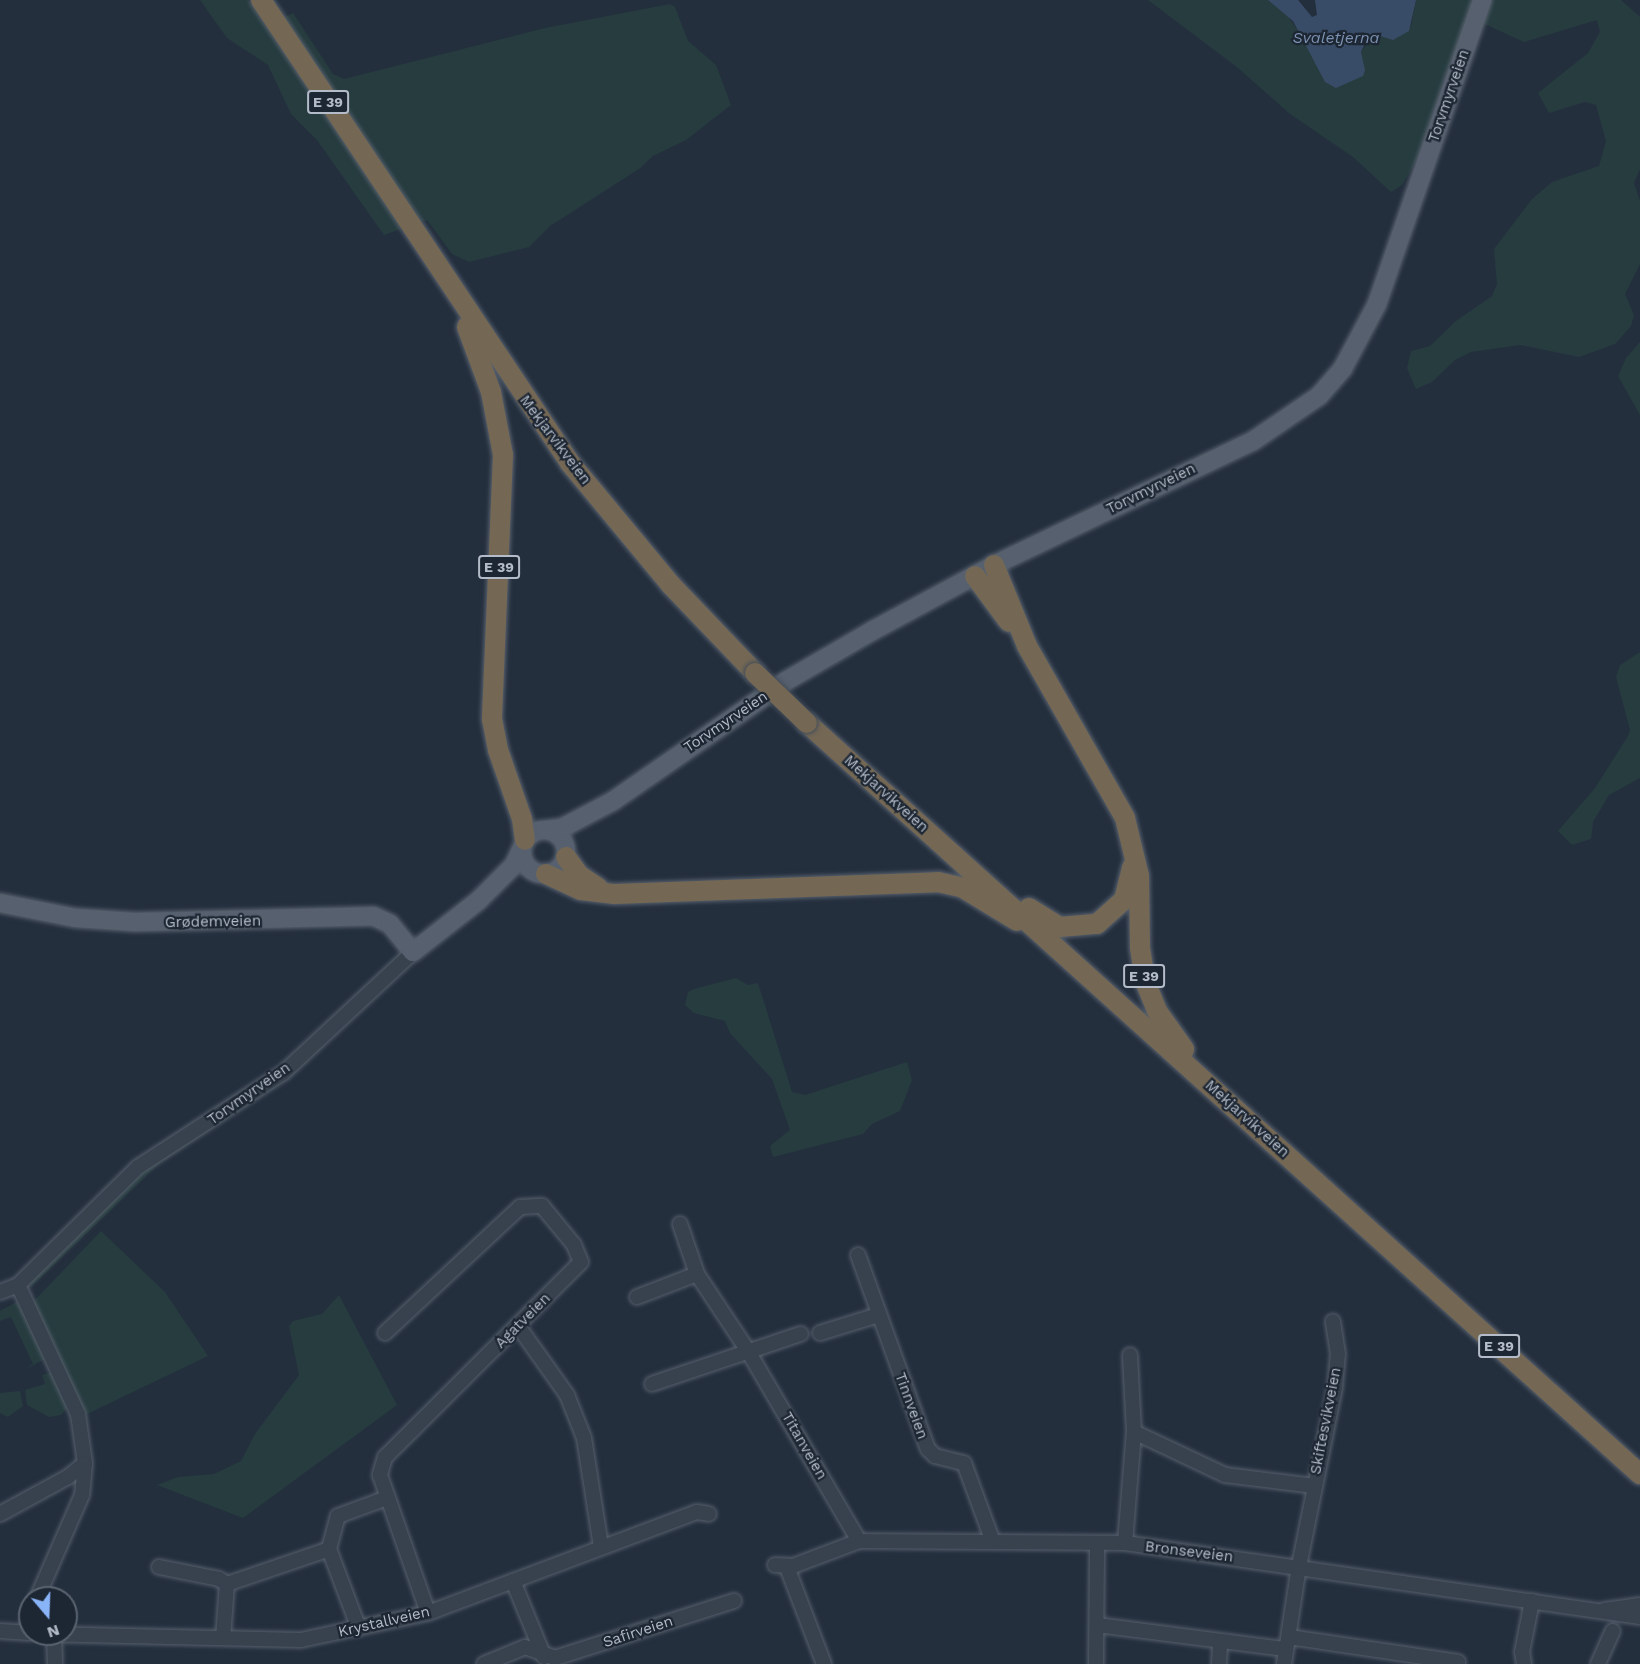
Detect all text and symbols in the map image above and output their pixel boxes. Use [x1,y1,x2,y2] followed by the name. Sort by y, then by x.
[1293,28,1379,48] water label: Svaletjerna
[1425,47,1473,145] street label: Torvmyrveien
[307,91,349,113] road number: E 39
[516,392,594,488] street label: Mekjarvikveien
[1104,460,1198,518] street label: Torvmyrveien
[478,556,520,578] road number: E 39
[681,688,771,756] street label: Torvmyrveien
[840,751,932,837] street label: Mekjarvikveien
[165,912,261,932] street label: Grødemveien
[1123,965,1165,987] road number: E 39
[204,1059,294,1129] street label: Torvmyrveien
[1201,1076,1293,1162] street label: Mekjarvikveien
[492,1290,554,1352] street label: Agatveien
[1478,1335,1520,1357] road number: E 39
[1307,1366,1345,1476] street label: Skiftesvikveien
[891,1370,931,1442] street label: Tinnveien
[777,1409,831,1483] street label: Titanveien
[1144,1538,1234,1566] street label: Bronseveien
[18,1586,78,1646] north arrow
[336,1603,432,1641] street label: Krystallveien
[601,1612,675,1652] street label: Safirveien
[45,1621,62,1643] text: N

